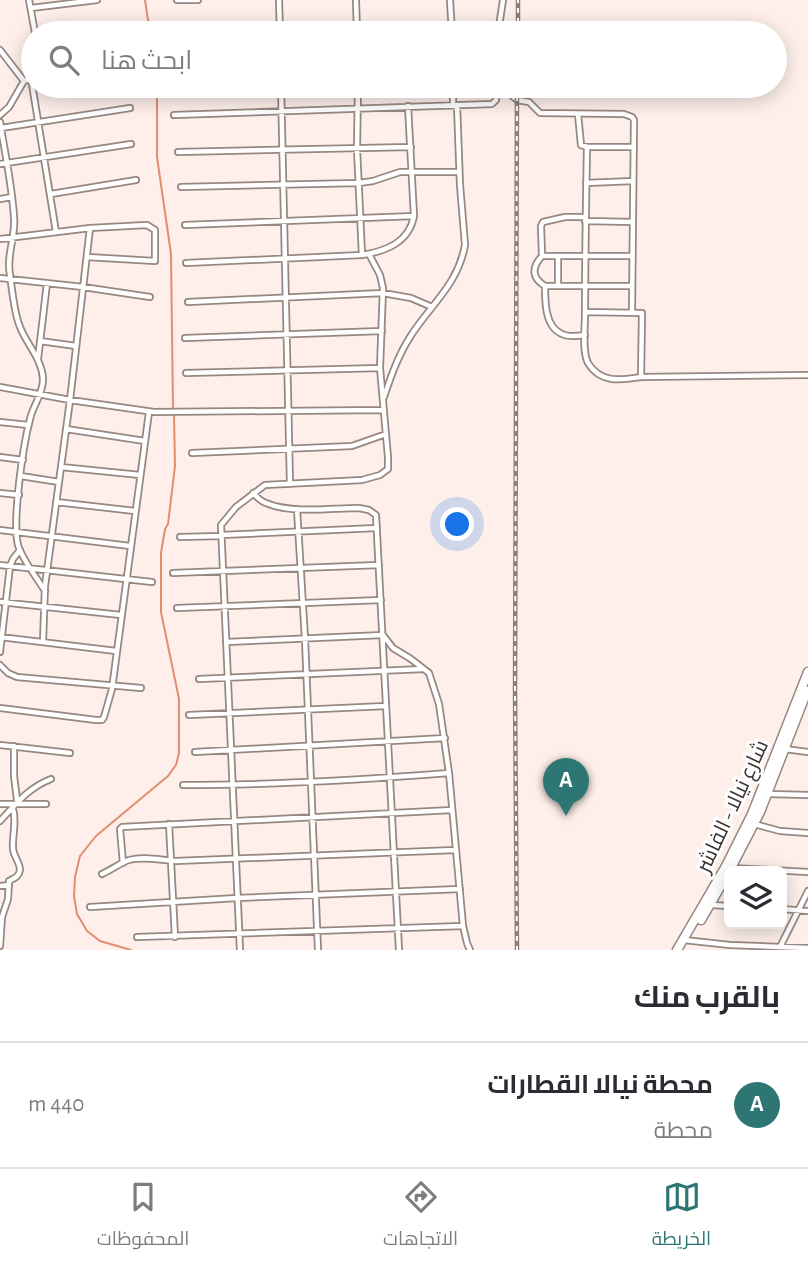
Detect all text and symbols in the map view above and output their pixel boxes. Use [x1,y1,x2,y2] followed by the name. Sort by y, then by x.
[21,21,787,98] search box
[45,41,83,79] icon: search
[101,48,192,74] text: ابحث هنا
[440,507,474,541] your location
[692,737,775,878] street label: شارع نيالا - الفاشر
[543,758,589,816] pin: A
[724,866,787,929] map controls
[724,866,787,929] button: layers
[634,983,780,1013] text: بالقرب منك
[488,1072,713,1098] text: محطة نيالا القطارات
[28,1093,84,1116] text: 440 m
[750,1093,764,1116] text: A
[654,1120,713,1143] text: محطة
[97,1178,189,1256] tab: المحفوظات
[383,1178,458,1256] tab: الاتجاهات
[652,1178,711,1256] tab: الخريطة

